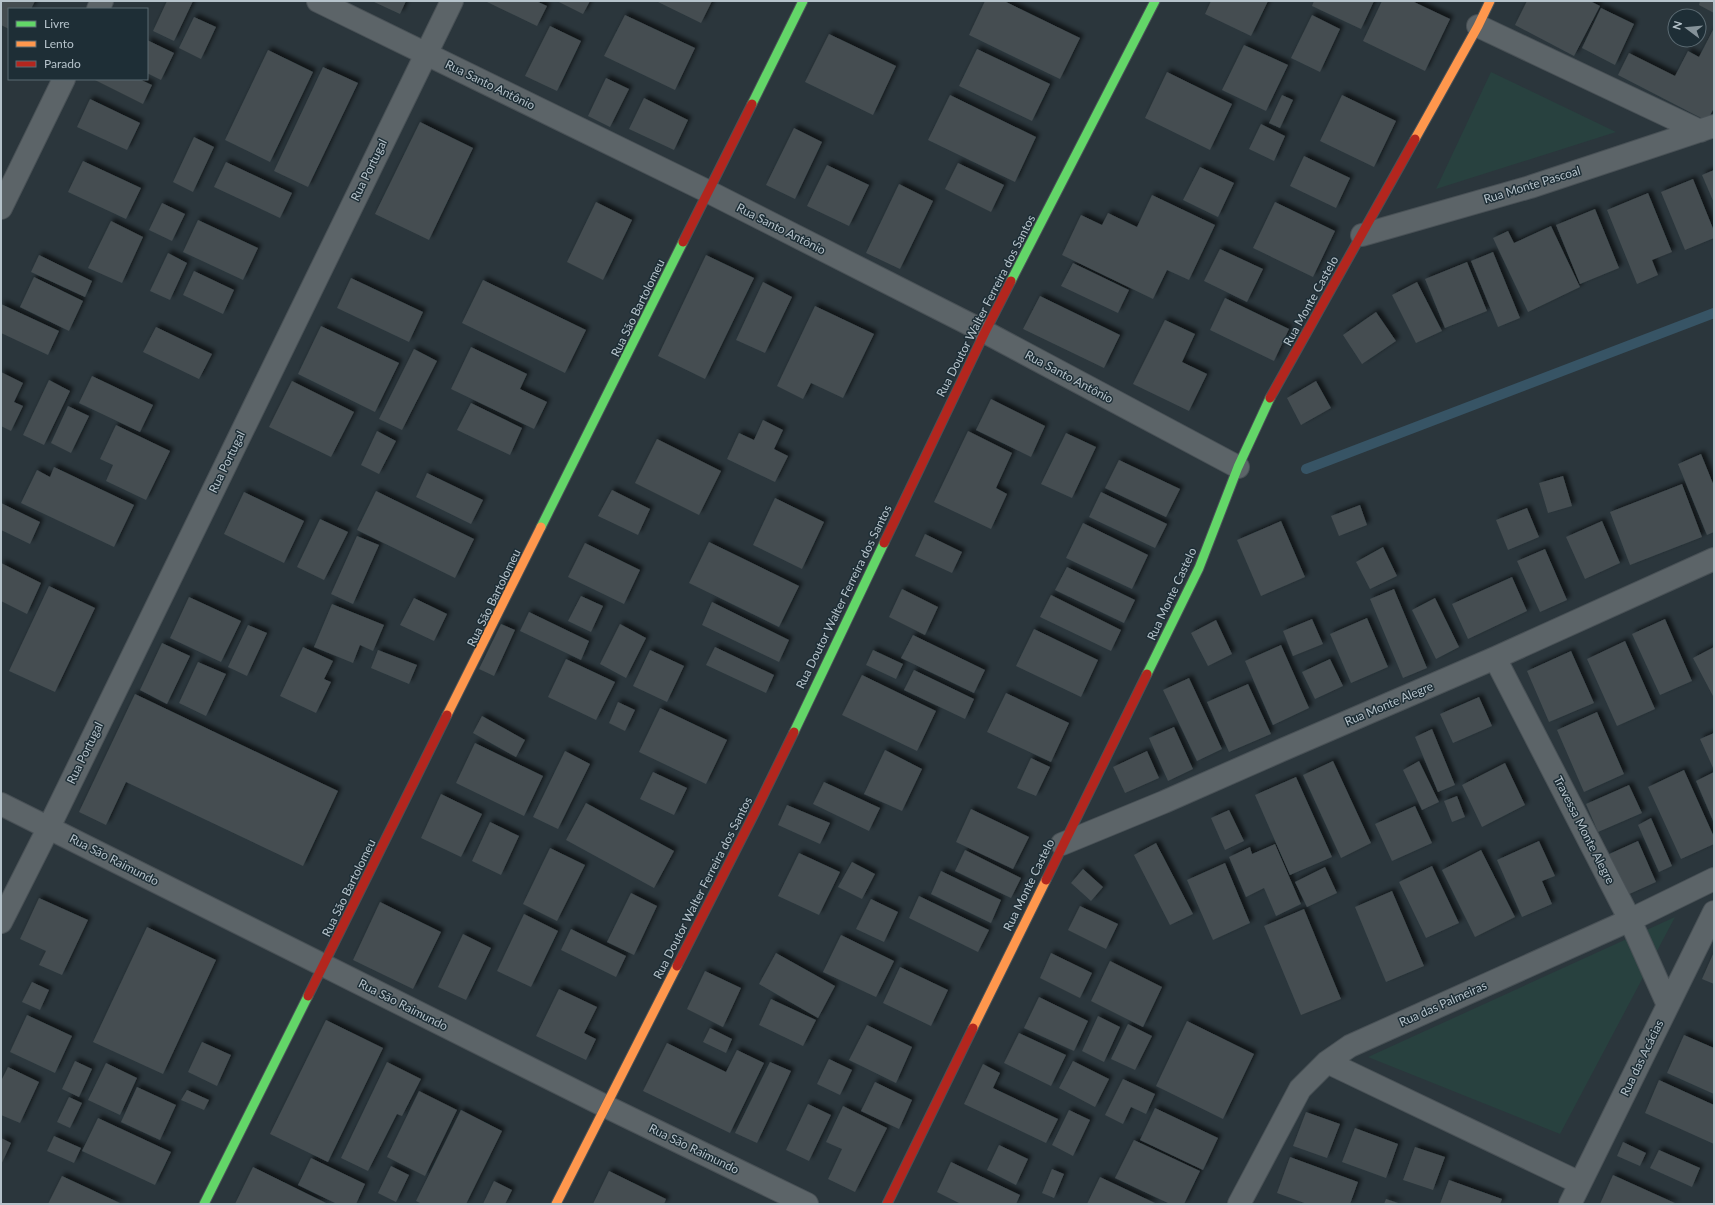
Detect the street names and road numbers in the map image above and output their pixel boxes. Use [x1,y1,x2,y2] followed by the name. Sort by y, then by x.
[443,56,538,113] street label: Rua Santo Antônio
[347,136,390,203] street label: Rua Portugal
[1482,163,1582,206] street label: Rua Monte Pascoal
[734,200,828,258] street label: Rua Santo Antônio
[933,212,1038,399] street label: Rua Doutor Walter Ferreira dos Santos
[1280,253,1342,348] street label: Rua Monte Castelo
[607,256,668,359] street label: Rua São Bartolomeu
[1022,347,1116,406] street label: Rua Santo Antônio
[205,428,248,495] street label: Rua Portugal
[792,502,895,691] street label: Rua Doutor Walter Ferreira dos Santos
[1144,545,1200,642] street label: Rua Monte Castelo
[463,546,524,649] street label: Rua São Bartolomeu
[1342,678,1435,729] street label: Rua Monte Alegre
[63,719,106,786] street label: Rua Portugal
[1551,773,1618,886] street label: Travessa Monte Alegre
[650,794,755,981] street label: Rua Doutor Walter Ferreira dos Santos
[67,831,162,889] street label: Rua São Raimundo
[318,836,379,939] street label: Rua São Bartolomeu
[1000,836,1057,933] street label: Rua Monte Castelo
[356,976,451,1034] street label: Rua São Raimundo
[1397,978,1489,1030] street label: Rua das Palmeiras
[1617,1017,1666,1098] street label: Rua das Acácias
[647,1120,742,1177] street label: Rua São Raimundo

